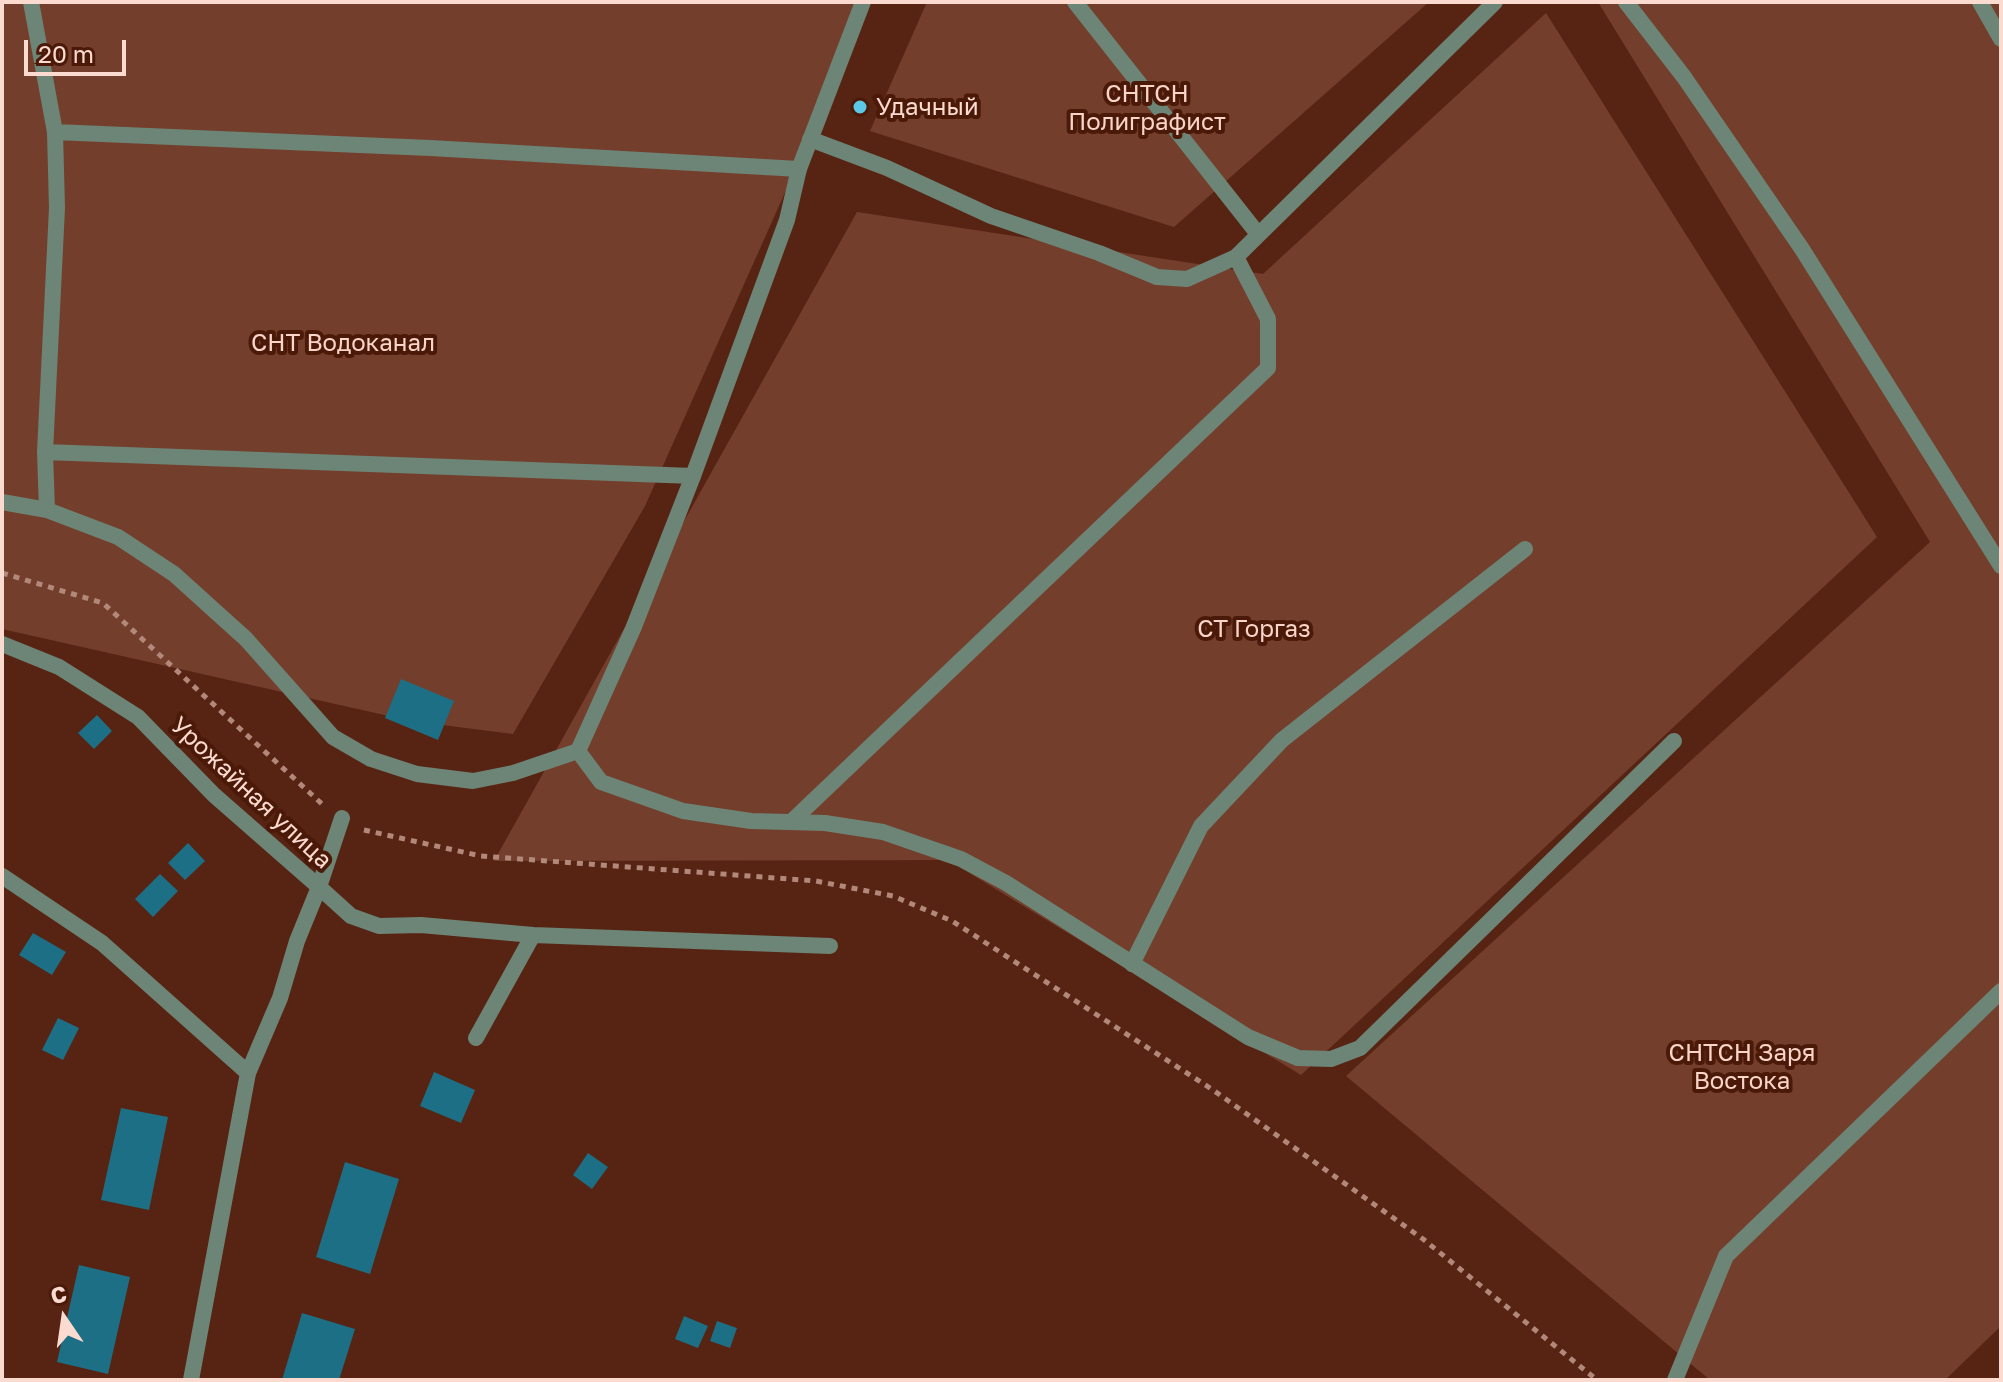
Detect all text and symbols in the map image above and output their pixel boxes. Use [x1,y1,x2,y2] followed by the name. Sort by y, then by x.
[28,24,130,74] scale bar
[38,39,94,68] text: 20 m
[1068,80,1226,136] park label: СНТСН Полиграфист
[876,93,979,121] place label: Удачный
[851,98,869,116] marker: Удачный
[251,329,435,357] park label: СНТ Водоканал
[1197,615,1311,643] park label: СТ Горгаз
[165,711,337,875] street label: Урожайная улица
[1669,1039,1815,1095] park label: СНТСН Заря Востока
[24,1278,104,1358] north arrow
[48,1279,69,1309] text: С

